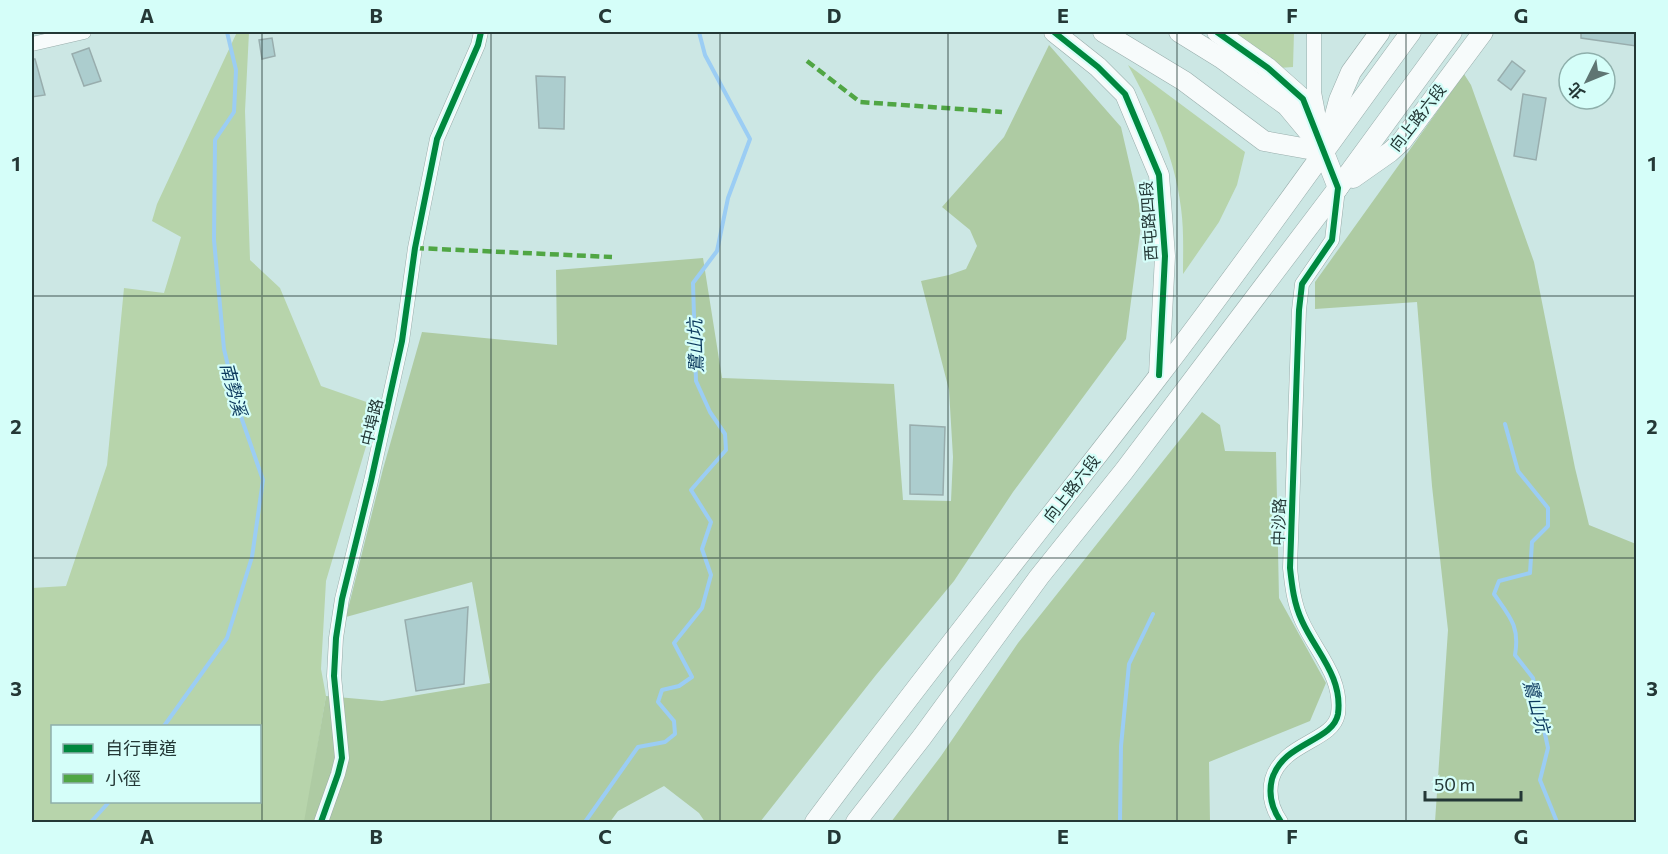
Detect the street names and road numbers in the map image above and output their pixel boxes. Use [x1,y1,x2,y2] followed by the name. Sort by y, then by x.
[1385,80,1449,154] street label: 向上路六段
[1136,180,1160,262] street label: 西屯路四段
[356,396,386,448] street label: 中埠路
[1039,451,1103,525] street label: 向上路六段
[1268,498,1288,546] street label: 中沙路

